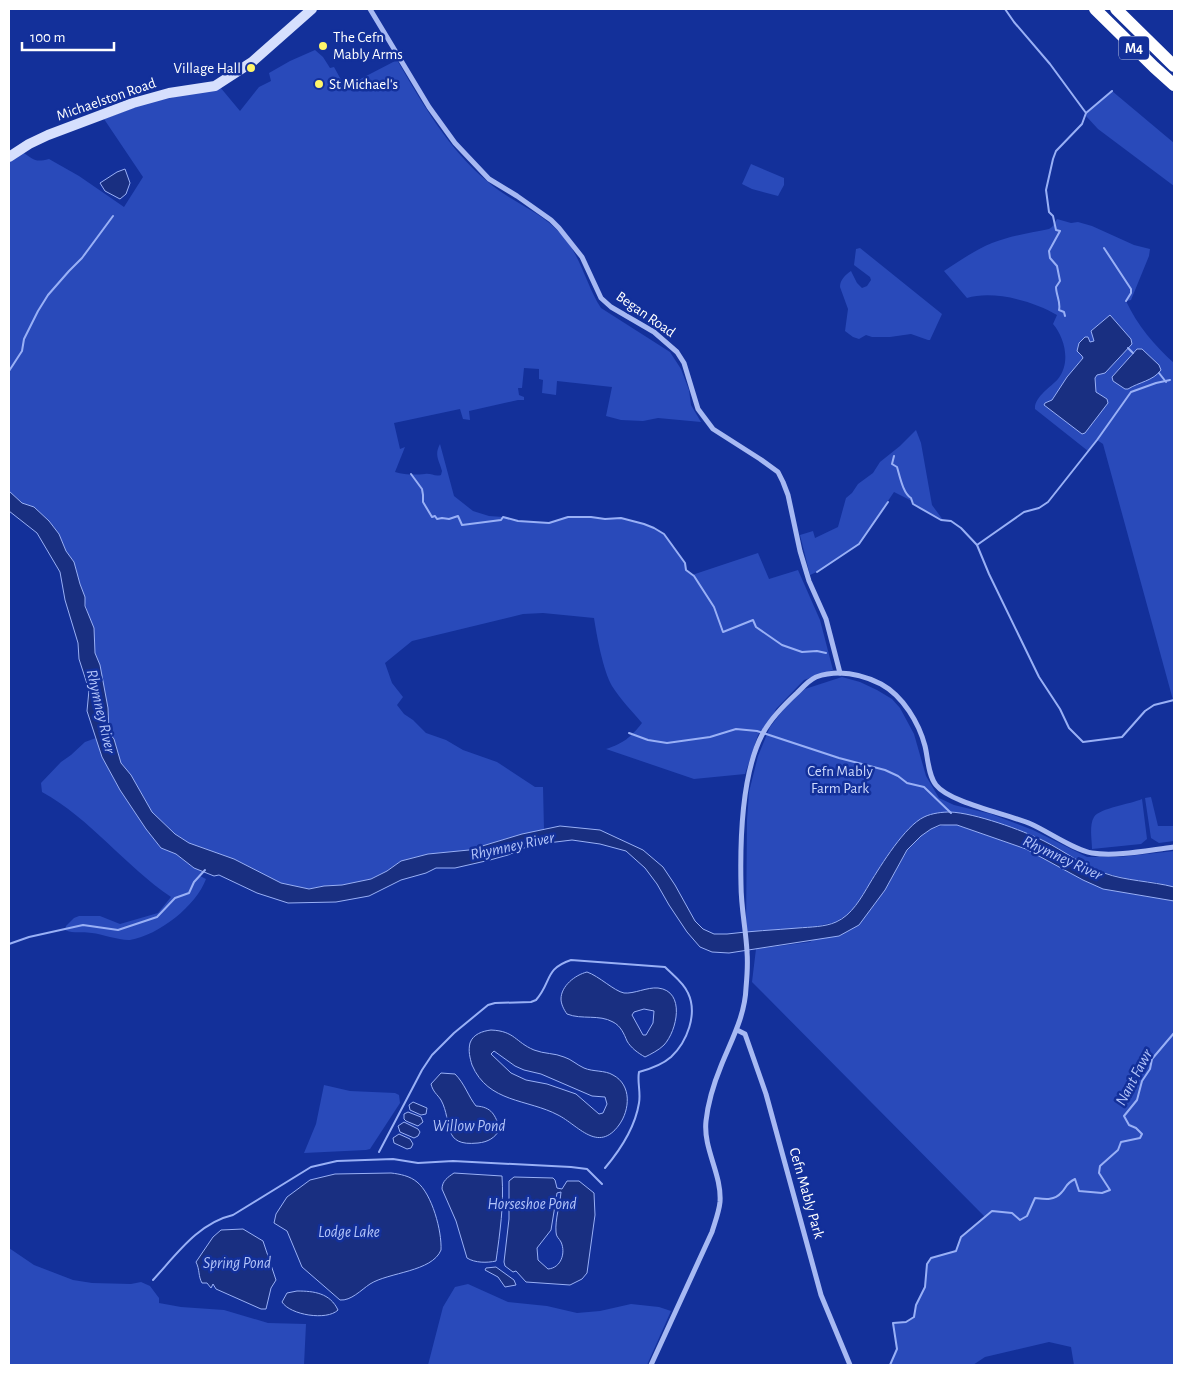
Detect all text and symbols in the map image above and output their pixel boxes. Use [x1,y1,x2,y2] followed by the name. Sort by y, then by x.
[22,20,115,52] scale bar
[30,30,65,45] text: 100 m
[333,30,403,62] place label: The Cefn Mably Arms
[1119,36,1149,59] road number: M4
[317,40,329,52] marker: The Cefn Mably Arms
[174,61,241,76] place label: Village Hall
[245,62,257,74] marker: Village Hall
[55,75,158,123] street label: Michaelston Road
[329,77,398,92] place label: St Michael's
[313,78,325,90] marker: St Michael's
[613,289,678,340] street label: Began Road
[84,668,119,755] water label: Rhymney River
[807,764,873,796] park label: Cefn Mably Farm Park
[469,829,556,863] water label: Rhymney River
[1020,833,1105,884] water label: Rhymney River
[1112,1046,1156,1108] water label: Nant Fawr
[432,1118,506,1134] water label: Willow Pond
[786,1146,827,1241] street label: Cefn Mably Park
[487,1196,577,1212] water label: Horseshoe Pond
[318,1224,380,1240] water label: Lodge Lake
[203,1255,271,1272] water label: Spring Pond

